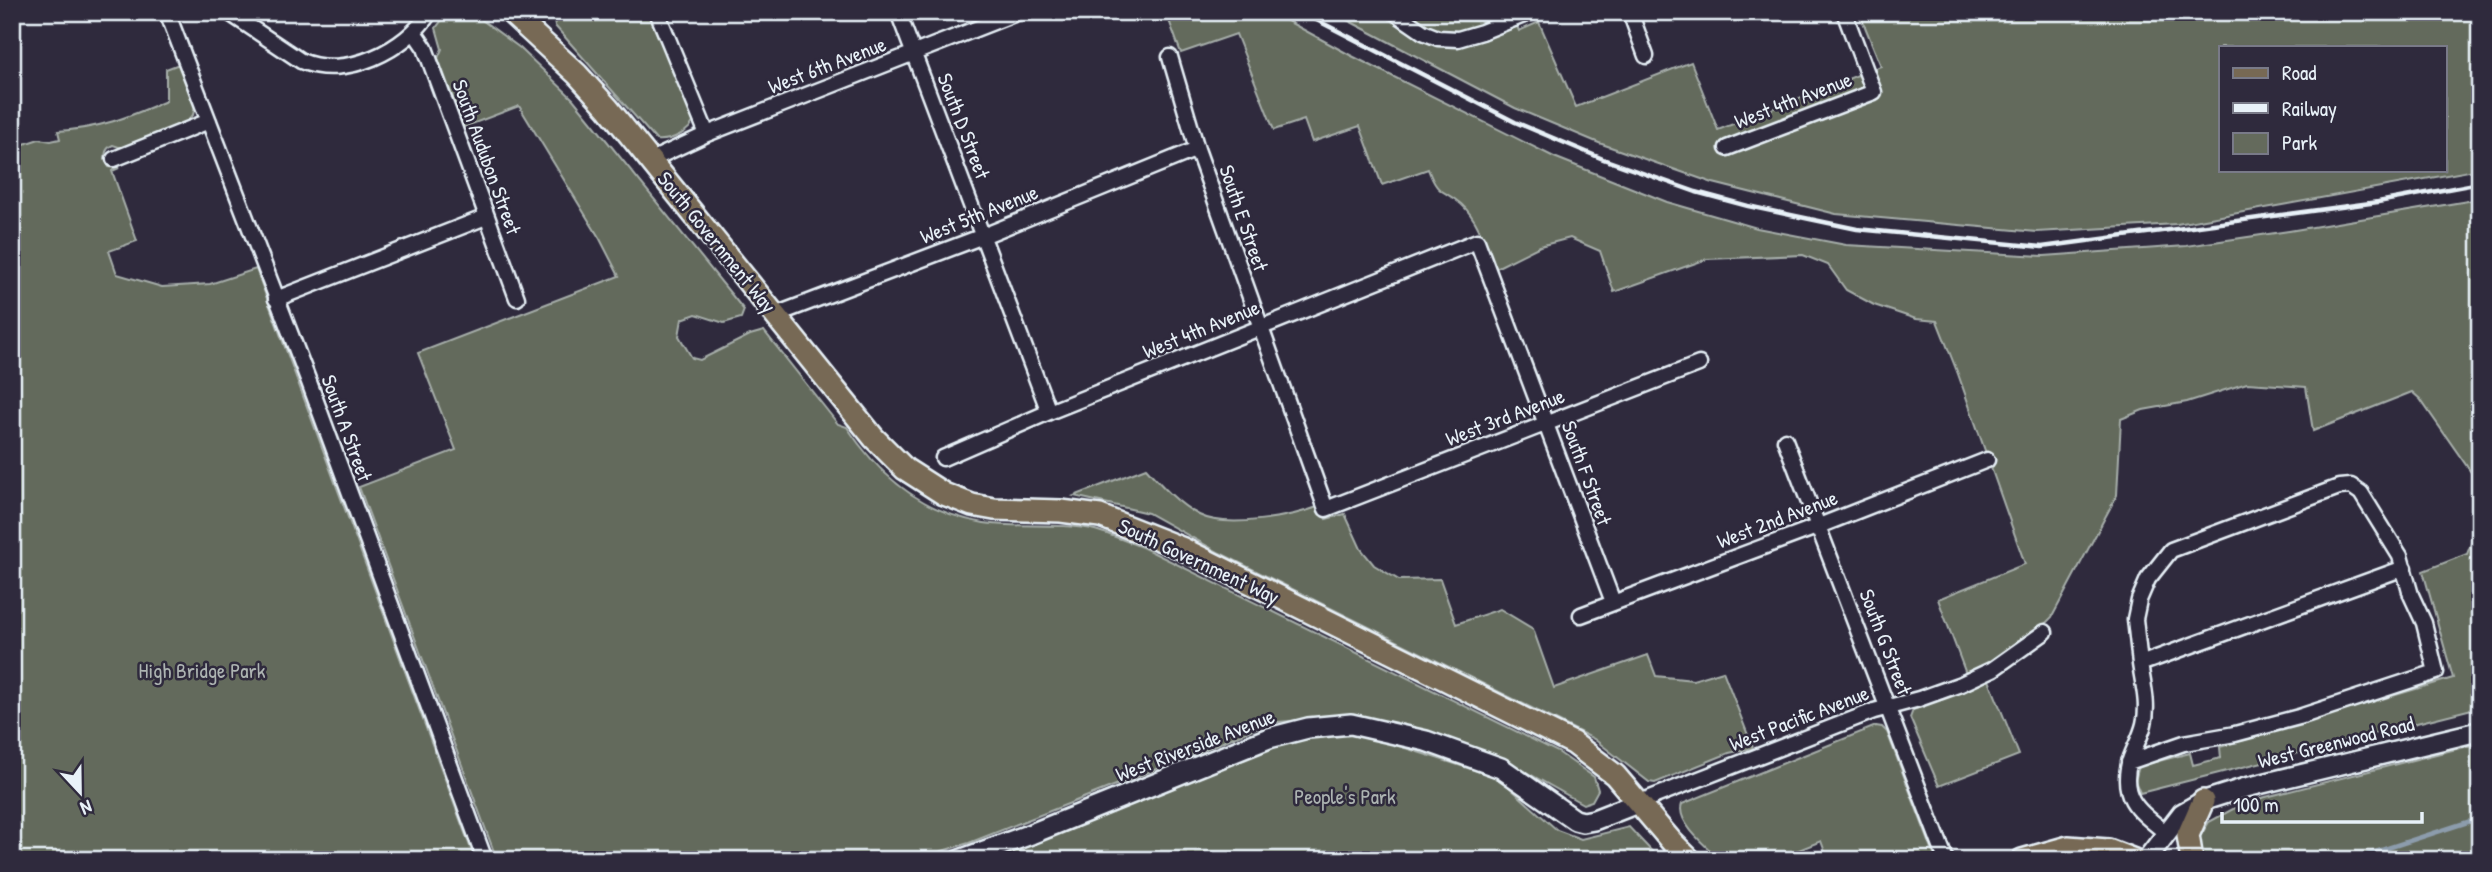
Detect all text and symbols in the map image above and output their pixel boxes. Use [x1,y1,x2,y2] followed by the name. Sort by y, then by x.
[764,29,890,101] street label: West 6th Avenue
[2219,46,2446,172] legend
[2282,58,2316,87] text: Road
[1730,64,1856,136] street label: West 4th Avenue
[931,69,998,184] street label: South D Street
[446,75,529,239] street label: South Audubon Street
[2282,94,2337,123] text: Railway
[2282,128,2317,157] text: Park
[1212,161,1276,276] street label: South E Street
[651,165,783,319] street label: South Government Way
[916,177,1042,251] street label: West 5th Avenue
[1138,292,1264,366] street label: West 4th Avenue
[314,371,380,486] street label: South A Street
[1441,381,1569,453] street label: West 3rd Avenue
[1555,417,1620,530] street label: South F Street
[1713,483,1841,555] street label: West 2nd Avenue
[1114,511,1284,611] street label: South Government Way
[1853,585,1920,700] street label: South G Street
[139,656,266,685] park label: High Bridge Park
[1725,678,1873,758] street label: West Pacific Avenue
[1111,701,1279,789] street label: West Riverside Avenue
[2255,709,2417,775] street label: West Greenwood Road
[46,756,116,826] north arrow
[2222,781,2422,825] scale bar
[1294,782,1396,811] park label: People's Park
[2233,790,2279,819] text: 100 m
[77,794,96,822] text: N

